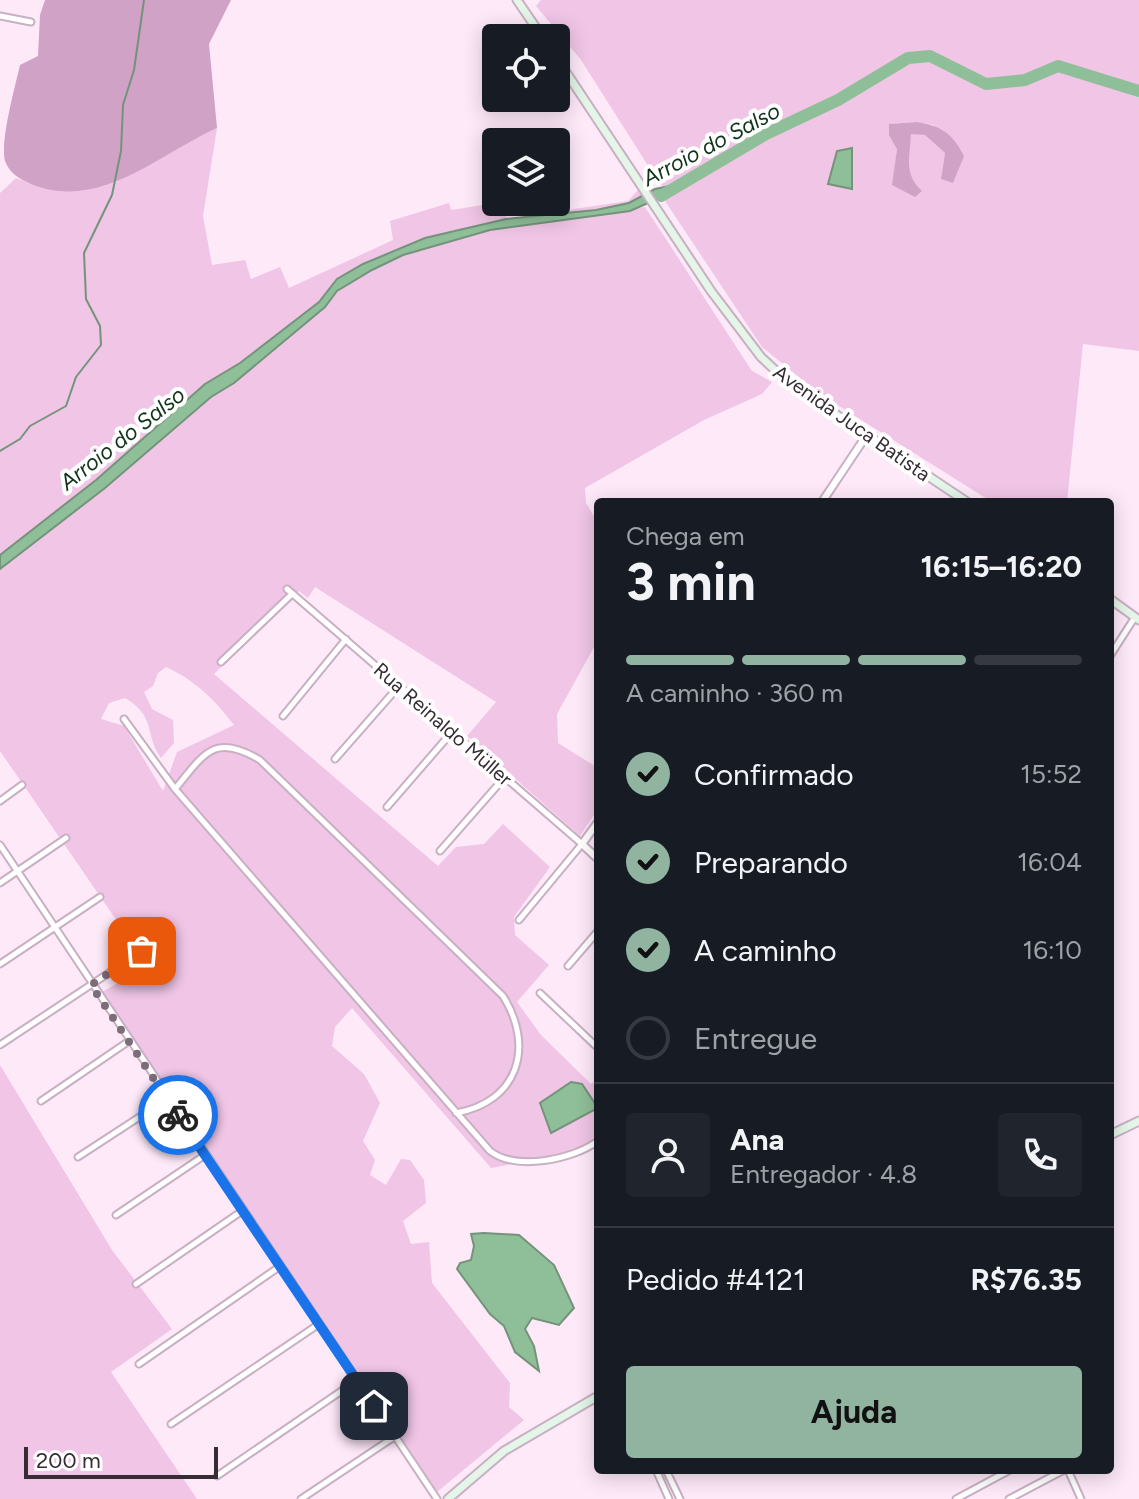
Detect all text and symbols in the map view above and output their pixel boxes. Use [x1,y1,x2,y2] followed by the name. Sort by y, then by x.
[482,24,570,216] map controls
[482,24,570,112] button: locate
[637,97,785,192] water label: Arroio do Salso
[482,128,570,216] button: layers
[769,360,935,486] street label: Avenida Juca Batista
[53,381,191,496] water label: Arroio do Salso
[626,520,745,552] text: Chega em
[920,548,1082,585] text: 16:15–16:20
[626,551,756,613] text: 3 min
[369,657,517,791] street label: Rua Reinaldo Müller
[626,677,843,709] text: A caminho · 360 m
[626,752,670,796] icon: check
[694,756,854,793] text: Confirmado
[1020,758,1082,790] text: 15:52
[626,840,670,884] icon: check
[694,844,848,881] text: Preparando
[1017,846,1082,878] text: 16:04
[108,917,176,985] pin
[626,928,670,972] icon: check
[120,929,164,973] icon: bag
[694,932,837,969] text: A caminho
[1023,934,1082,966] text: 16:10
[694,1020,817,1057] text: Entregue
[138,1075,218,1155] courier
[156,1093,200,1137] icon: bike
[626,1113,710,1197] button: person
[998,1113,1082,1197] button: phone
[730,1121,784,1158] text: Ana
[730,1158,917,1190] text: Entregador · 4.8
[626,1261,805,1298] text: Pedido #4121
[970,1261,1082,1298] text: R$76.35
[626,1366,1082,1458] button: Ajuda
[340,1372,408,1440] pin
[352,1384,396,1428] icon: home
[24,1443,218,1479] scale bar
[36,1447,101,1474] text: 200 m

